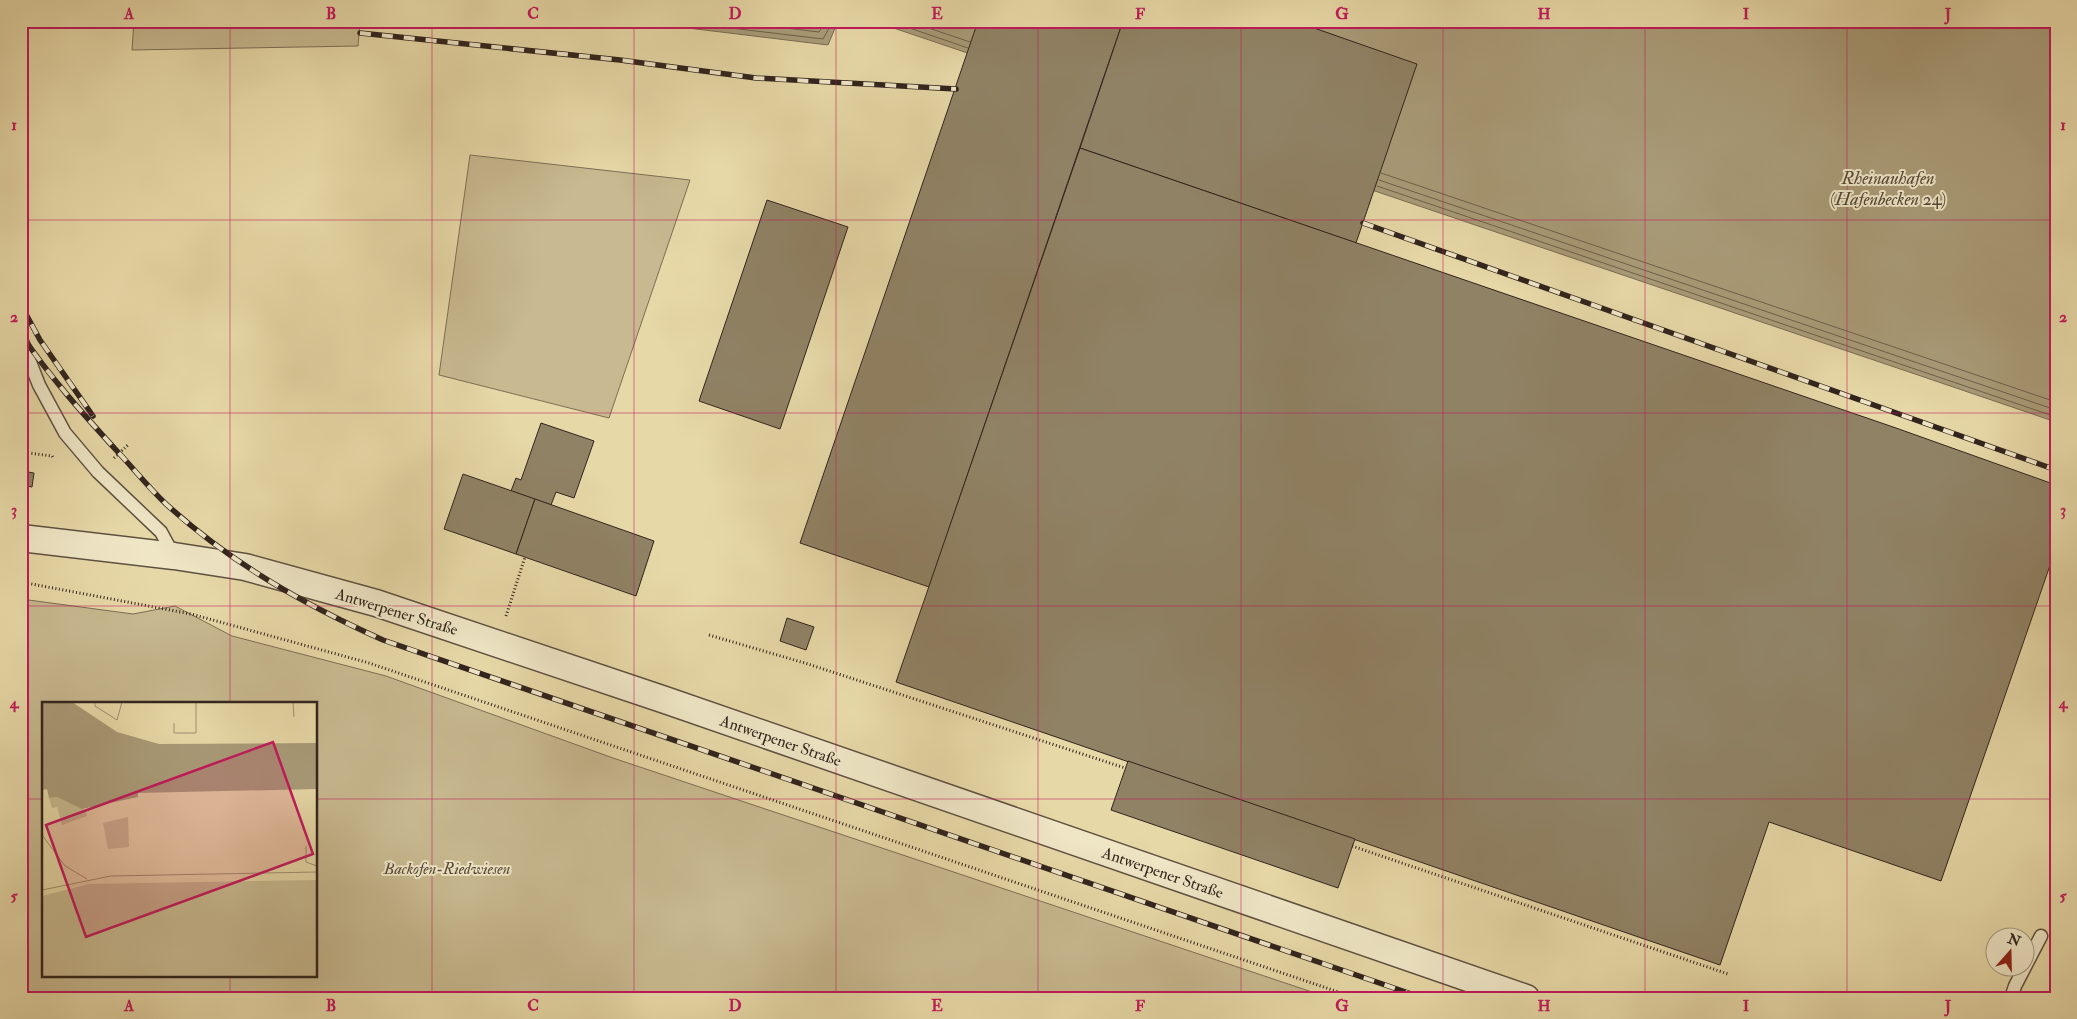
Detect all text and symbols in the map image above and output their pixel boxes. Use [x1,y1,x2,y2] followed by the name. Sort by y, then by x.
[123,4,135,24] text: A
[326,4,336,24] text: B
[527,4,539,24] text: C
[728,4,742,24] text: D
[931,4,943,24] text: E
[1135,4,1145,24] text: F
[1335,4,1349,24] text: G
[1537,4,1551,24] text: H
[1743,4,1750,24] text: I
[1944,4,1952,25] text: J
[11,115,17,135] text: 1
[2060,115,2066,135] text: 1
[1830,167,1946,211] water label: Rheinauhafen (Hafenbecken 24)
[10,307,18,327] text: 2
[2059,307,2067,327] text: 2
[11,500,17,520] text: 3
[2060,500,2066,520] text: 3
[332,584,461,641] street label: Antwerpener Straße
[9,693,20,713] text: 4
[2058,693,2069,713] text: 4
[42,702,318,976] inset map
[716,711,844,772] street label: Antwerpener Straße
[1098,843,1226,904] street label: Antwerpener Straße
[383,859,510,879] park label: Backofen-Riedwiesen
[10,886,18,906] text: 5
[2059,886,2067,906] text: 5
[1984,926,2034,976] north arrow
[2005,930,2024,951] text: N
[123,996,135,1016] text: A
[326,996,336,1016] text: B
[527,996,539,1016] text: C
[728,996,742,1016] text: D
[931,996,943,1016] text: E
[1135,996,1145,1016] text: F
[1335,996,1349,1016] text: G
[1537,996,1551,1016] text: H
[1743,996,1750,1016] text: I
[1944,996,1952,1017] text: J

